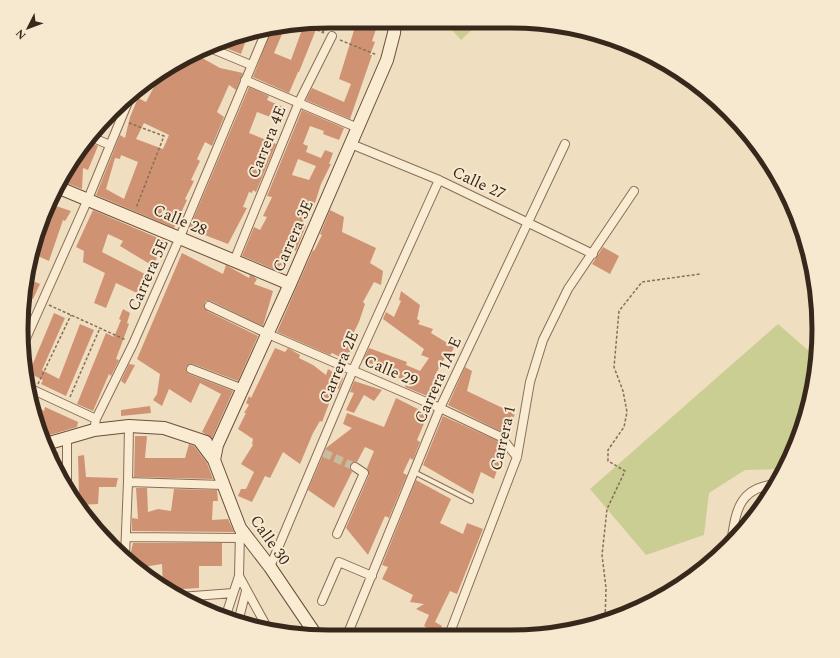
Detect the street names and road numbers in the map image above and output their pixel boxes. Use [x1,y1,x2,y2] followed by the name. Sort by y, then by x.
[242,102,292,182] street label: Carrera 4E
[448,160,510,206] street label: Calle 27
[266,196,320,276] street label: Carrera 3E
[149,198,211,242] street label: Calle 28
[121,235,175,315] street label: Carrera 5E
[313,327,365,407] street label: Carrera 2E
[408,333,468,427] street label: Carrera 1A E
[360,349,422,393] street label: Calle 29
[484,403,522,473] street label: Carrera 1
[244,510,296,570] street label: Calle 30

